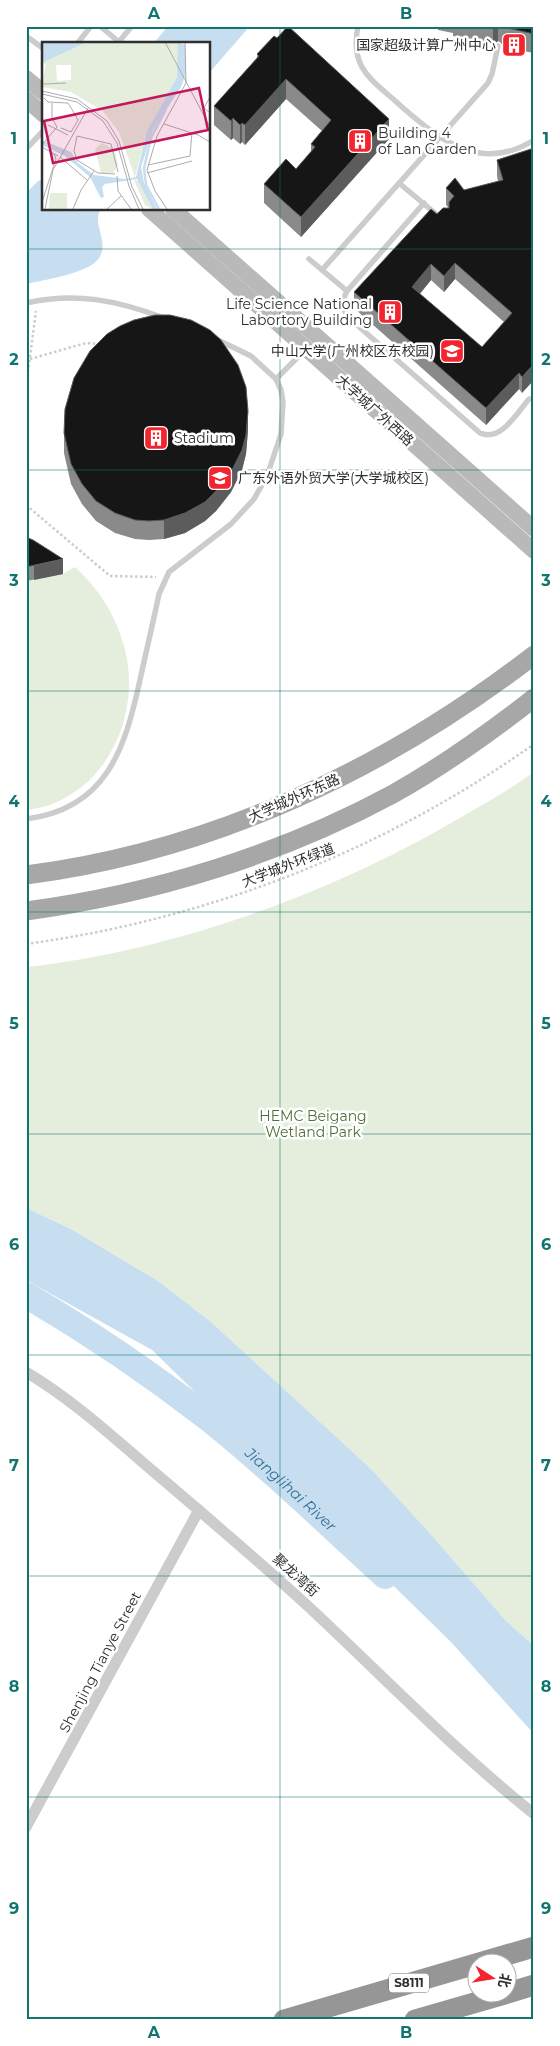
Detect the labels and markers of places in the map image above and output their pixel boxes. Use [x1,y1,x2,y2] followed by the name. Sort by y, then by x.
[501,32,527,58] building icon: 国家超级计算广州中心
[356,36,496,54] place label: 国家超级计算广州中心
[378,124,477,158] place label: Building 4 of Lan Garden
[347,128,373,154] building icon: Building 4 of Lan Garden
[226,295,372,329] place label: Life Science National Labortory Building
[377,299,403,325] building icon: Life Science National Labortory Building
[439,338,465,364] school or university icon: 中山大学(广州校区东校园)
[271,342,434,360] place label: 中山大学(广州校区东校园)
[143,425,169,451] building icon: Stadium
[174,429,234,447] place label: Stadium
[207,465,233,491] school or university icon: 广东外语外贸大学(大学城校区)
[238,469,429,487] place label: 广东外语外贸大学(大学城校区)

